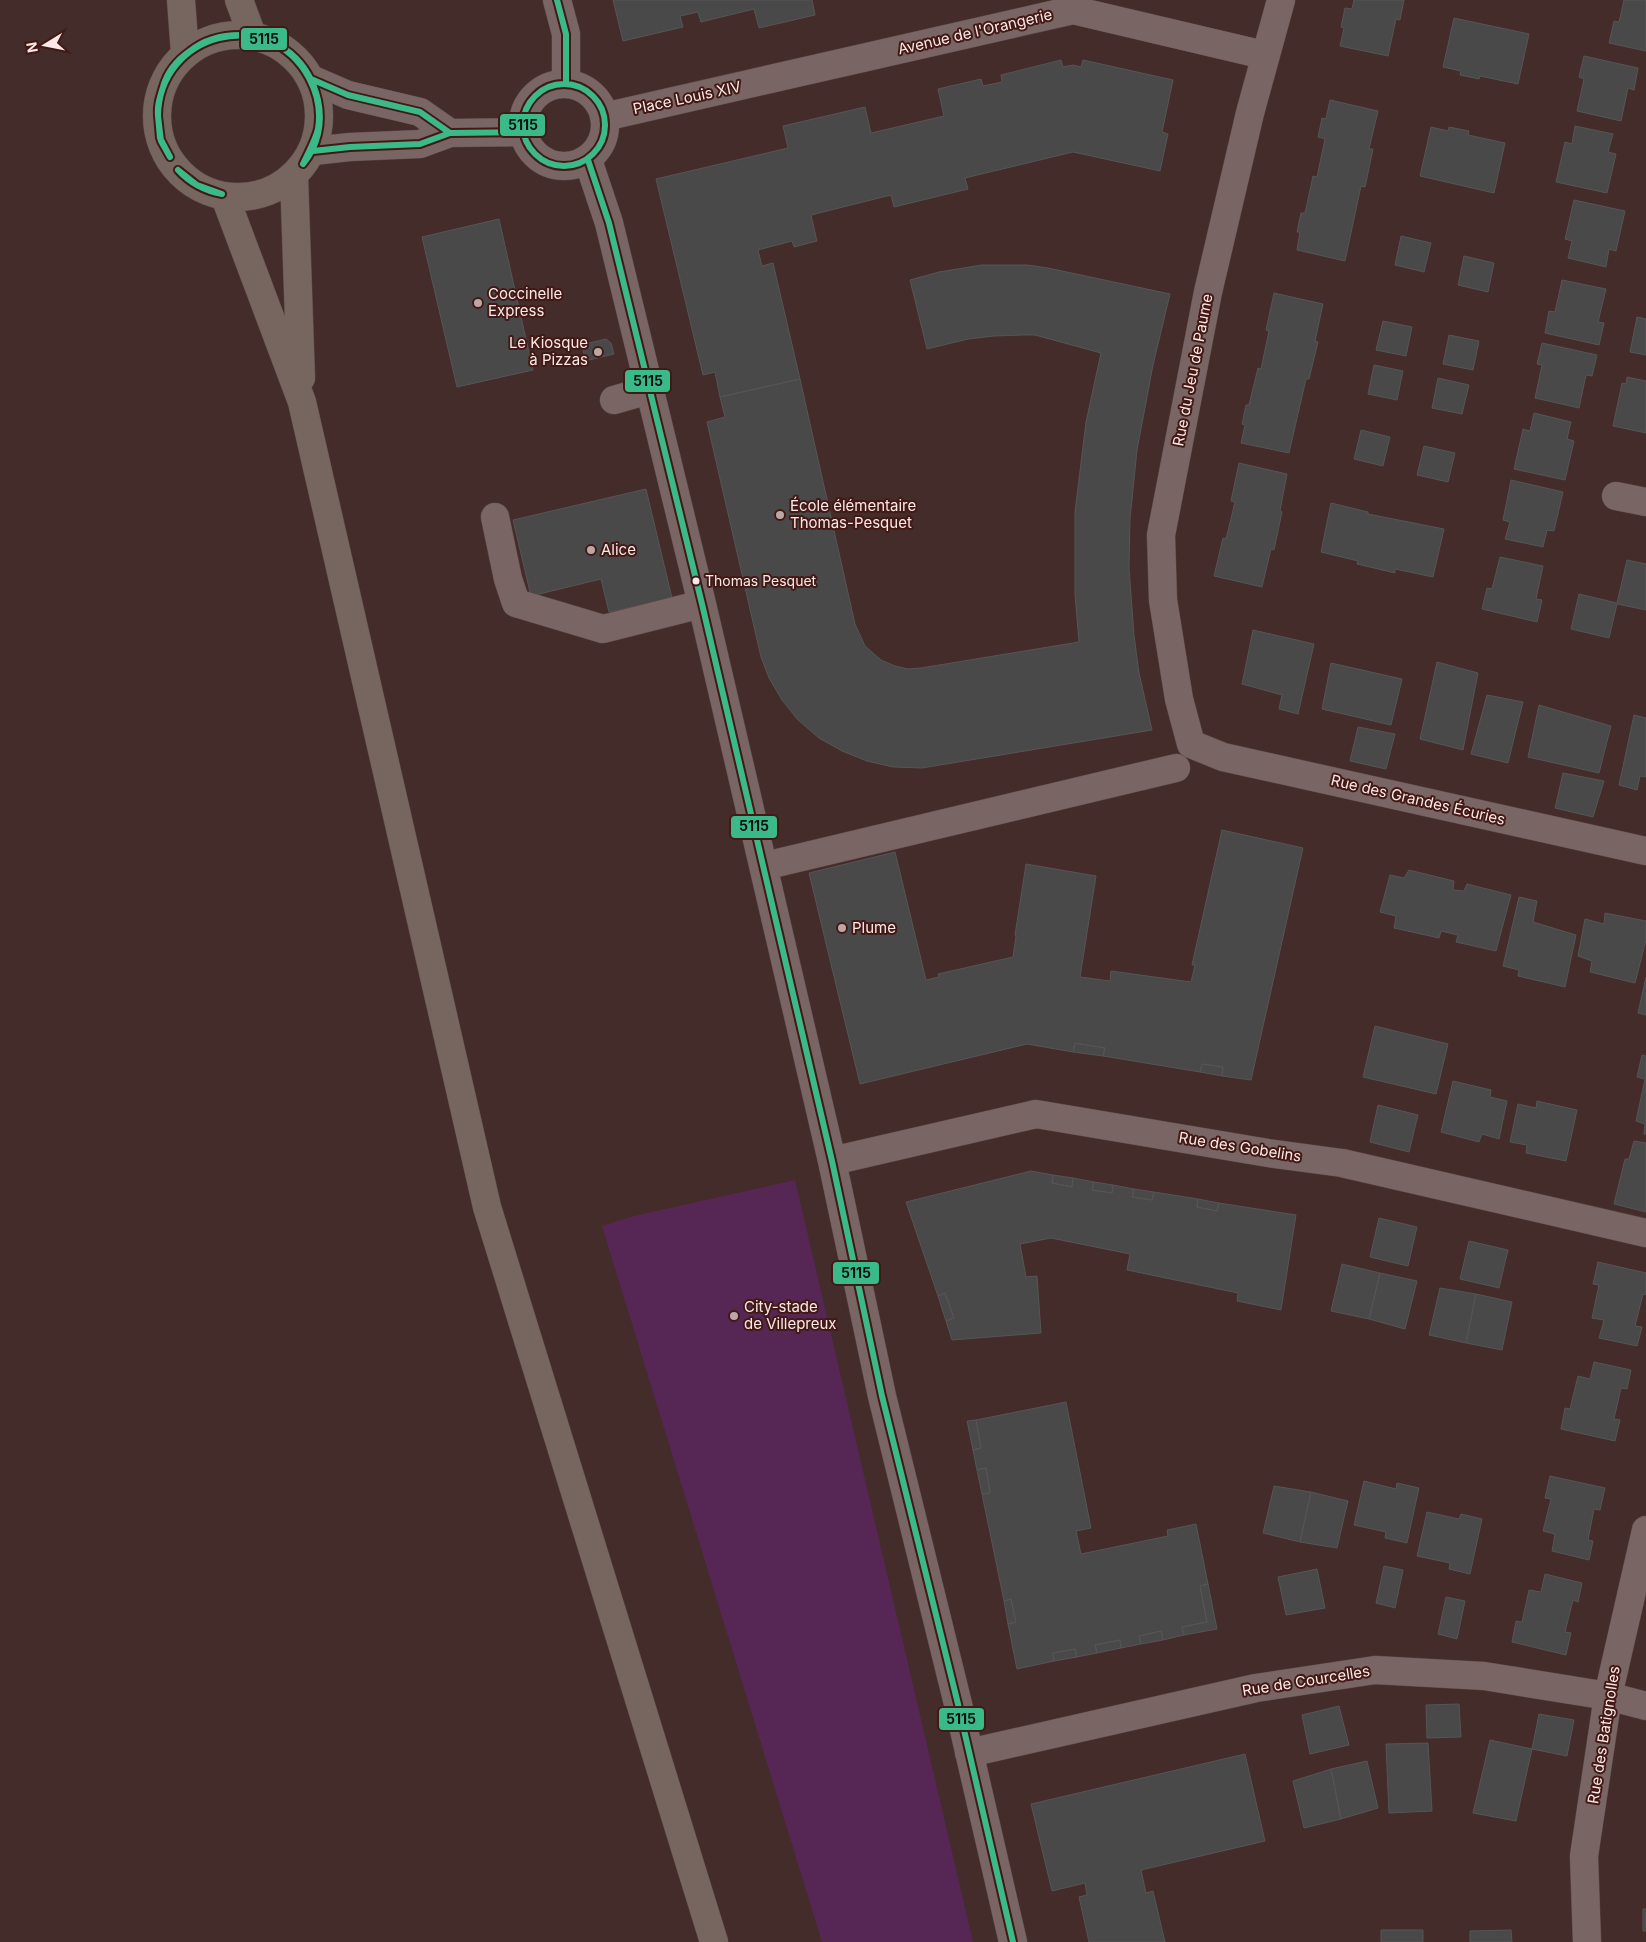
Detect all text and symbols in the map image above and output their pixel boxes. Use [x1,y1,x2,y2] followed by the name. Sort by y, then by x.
[896,5,1054,59] street label: Avenue de l'Orangerie
[20,20,70,70] north arrow
[240,27,288,51] line badge: 5115
[249,30,279,47] text: 5115
[22,41,41,54] text: N
[631,77,743,118] street label: Place Louis XIV
[499,113,546,137] line badge: 5115
[508,116,538,133] text: 5115
[488,284,562,320] place label: Coccinelle Express
[1168,292,1217,448] street label: Rue du Jeu de Paume
[472,297,484,309] marker: Coccinelle Express
[509,333,588,369] place label: Le Kiosque à Pizzas
[592,346,604,358] marker: Le Kiosque à Pizzas
[624,369,671,393] line badge: 5115
[633,372,663,389] text: 5115
[790,496,916,532] place label: École élémentaire Thomas-Pesquet
[774,509,786,521] marker: École élémentaire Thomas-Pesquet
[601,540,636,559] place label: Alice
[585,544,597,556] marker: Alice
[705,572,817,589] place label: Thomas Pesquet
[691,576,701,586] marker: Thomas Pesquet
[1329,770,1507,829] street label: Rue des Grandes Écuries
[730,815,778,839] line badge: 5115
[739,817,769,834] text: 5115
[852,918,896,937] place label: Plume
[836,922,848,934] marker: Plume
[1177,1127,1303,1166] street label: Rue des Gobelins
[832,1261,880,1285] line badge: 5115
[841,1264,871,1281] text: 5115
[744,1297,837,1333] place label: City-stade de Villepreux
[728,1310,740,1322] marker: City-stade de Villepreux
[1241,1661,1371,1700] street label: Rue de Courcelles
[1583,1665,1624,1805] street label: Rue des Batignolles
[938,1707,985,1731] line badge: 5115
[946,1710,976,1727] text: 5115

